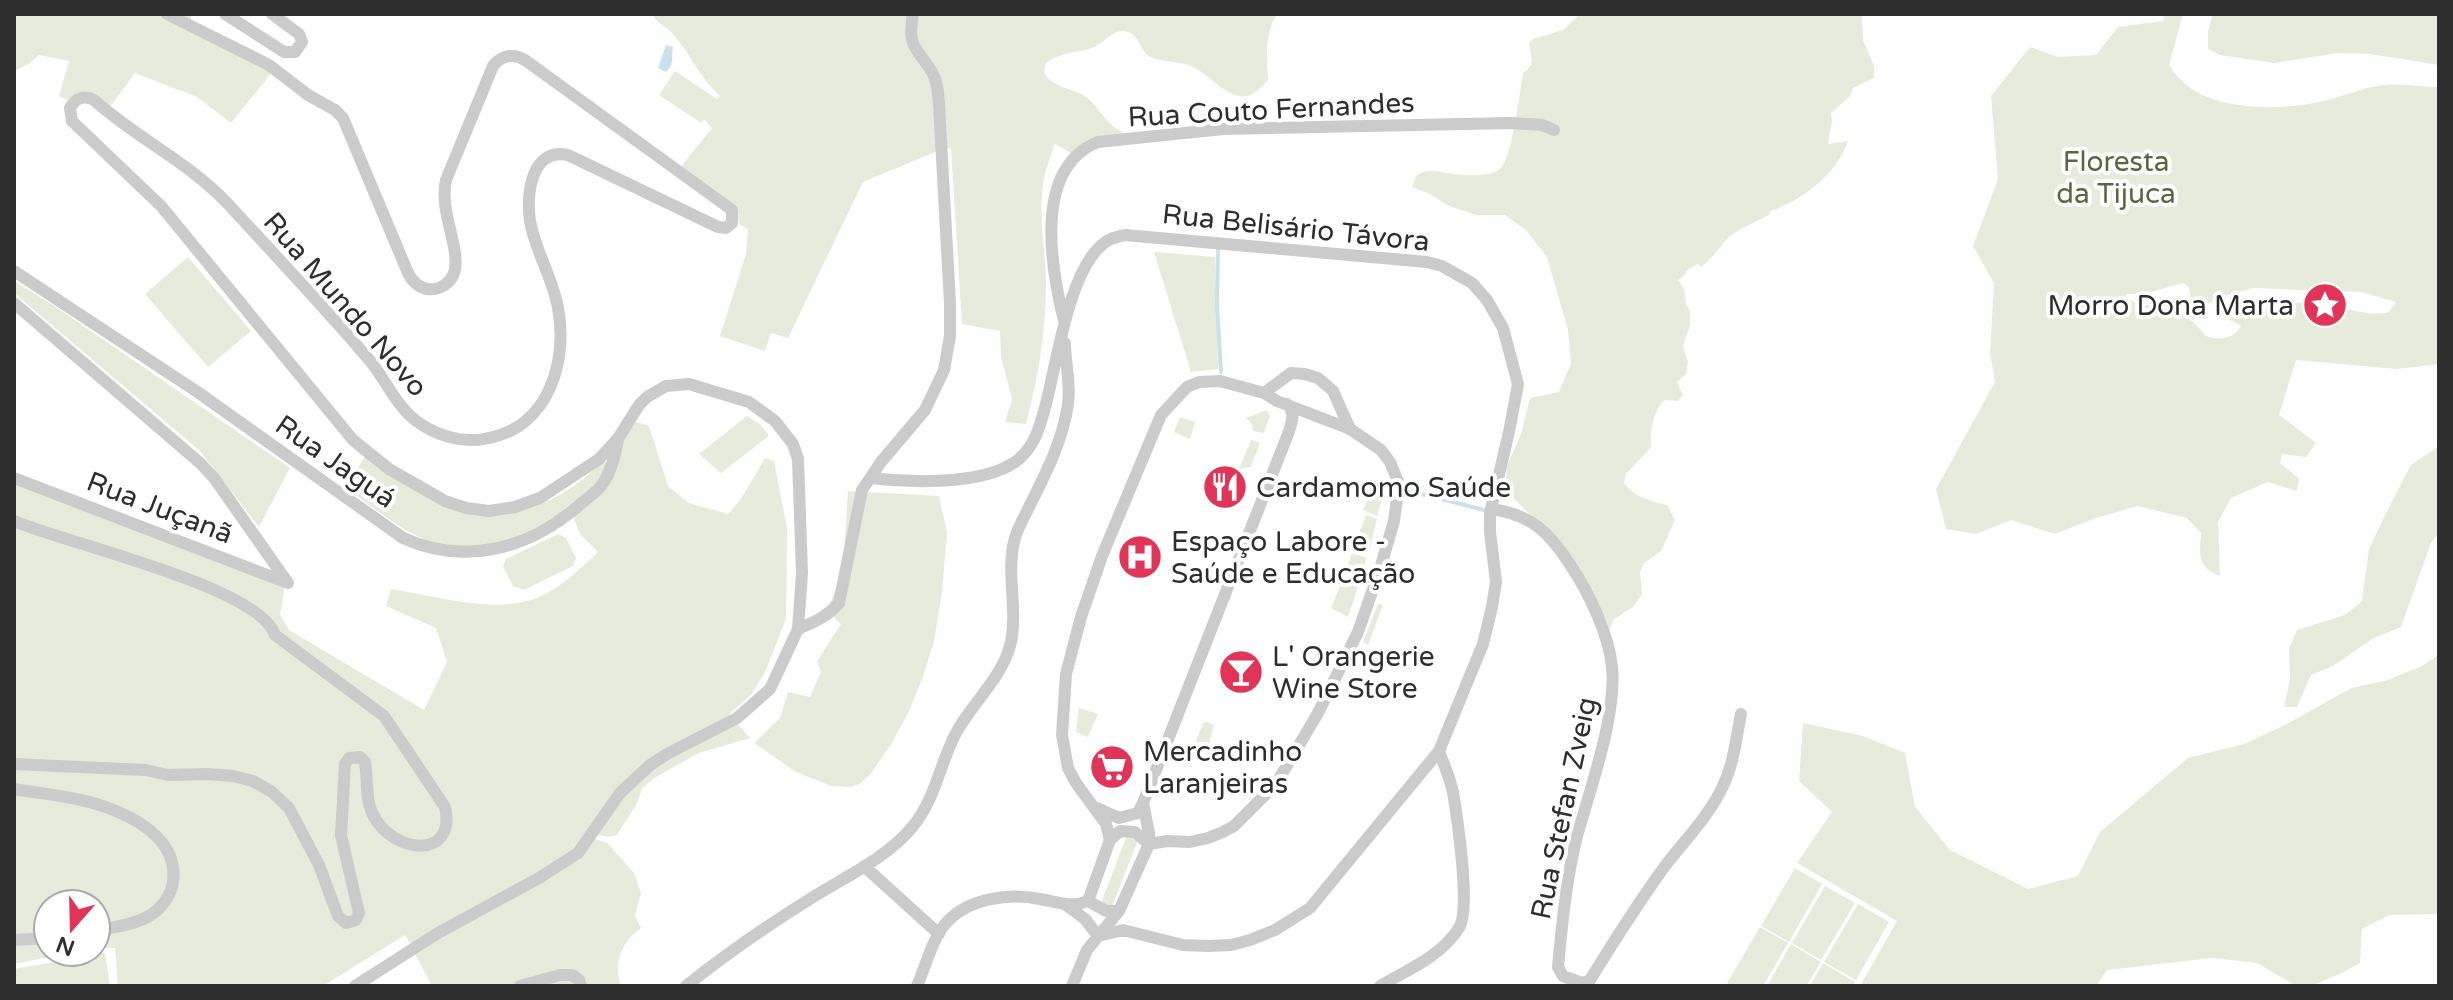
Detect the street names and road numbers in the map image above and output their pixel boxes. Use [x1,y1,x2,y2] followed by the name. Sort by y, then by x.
[1127,86,1415,134] street label: Rua Couto Fernandes
[1161,197,1431,259] street label: Rua Belisário Távora
[256,205,435,404] street label: Rua Mundo Novo
[269,408,402,516] street label: Rua Jaguá
[82,465,237,551] street label: Rua Juçanã
[1524,694,1604,922] street label: Rua Stefan Zveig

